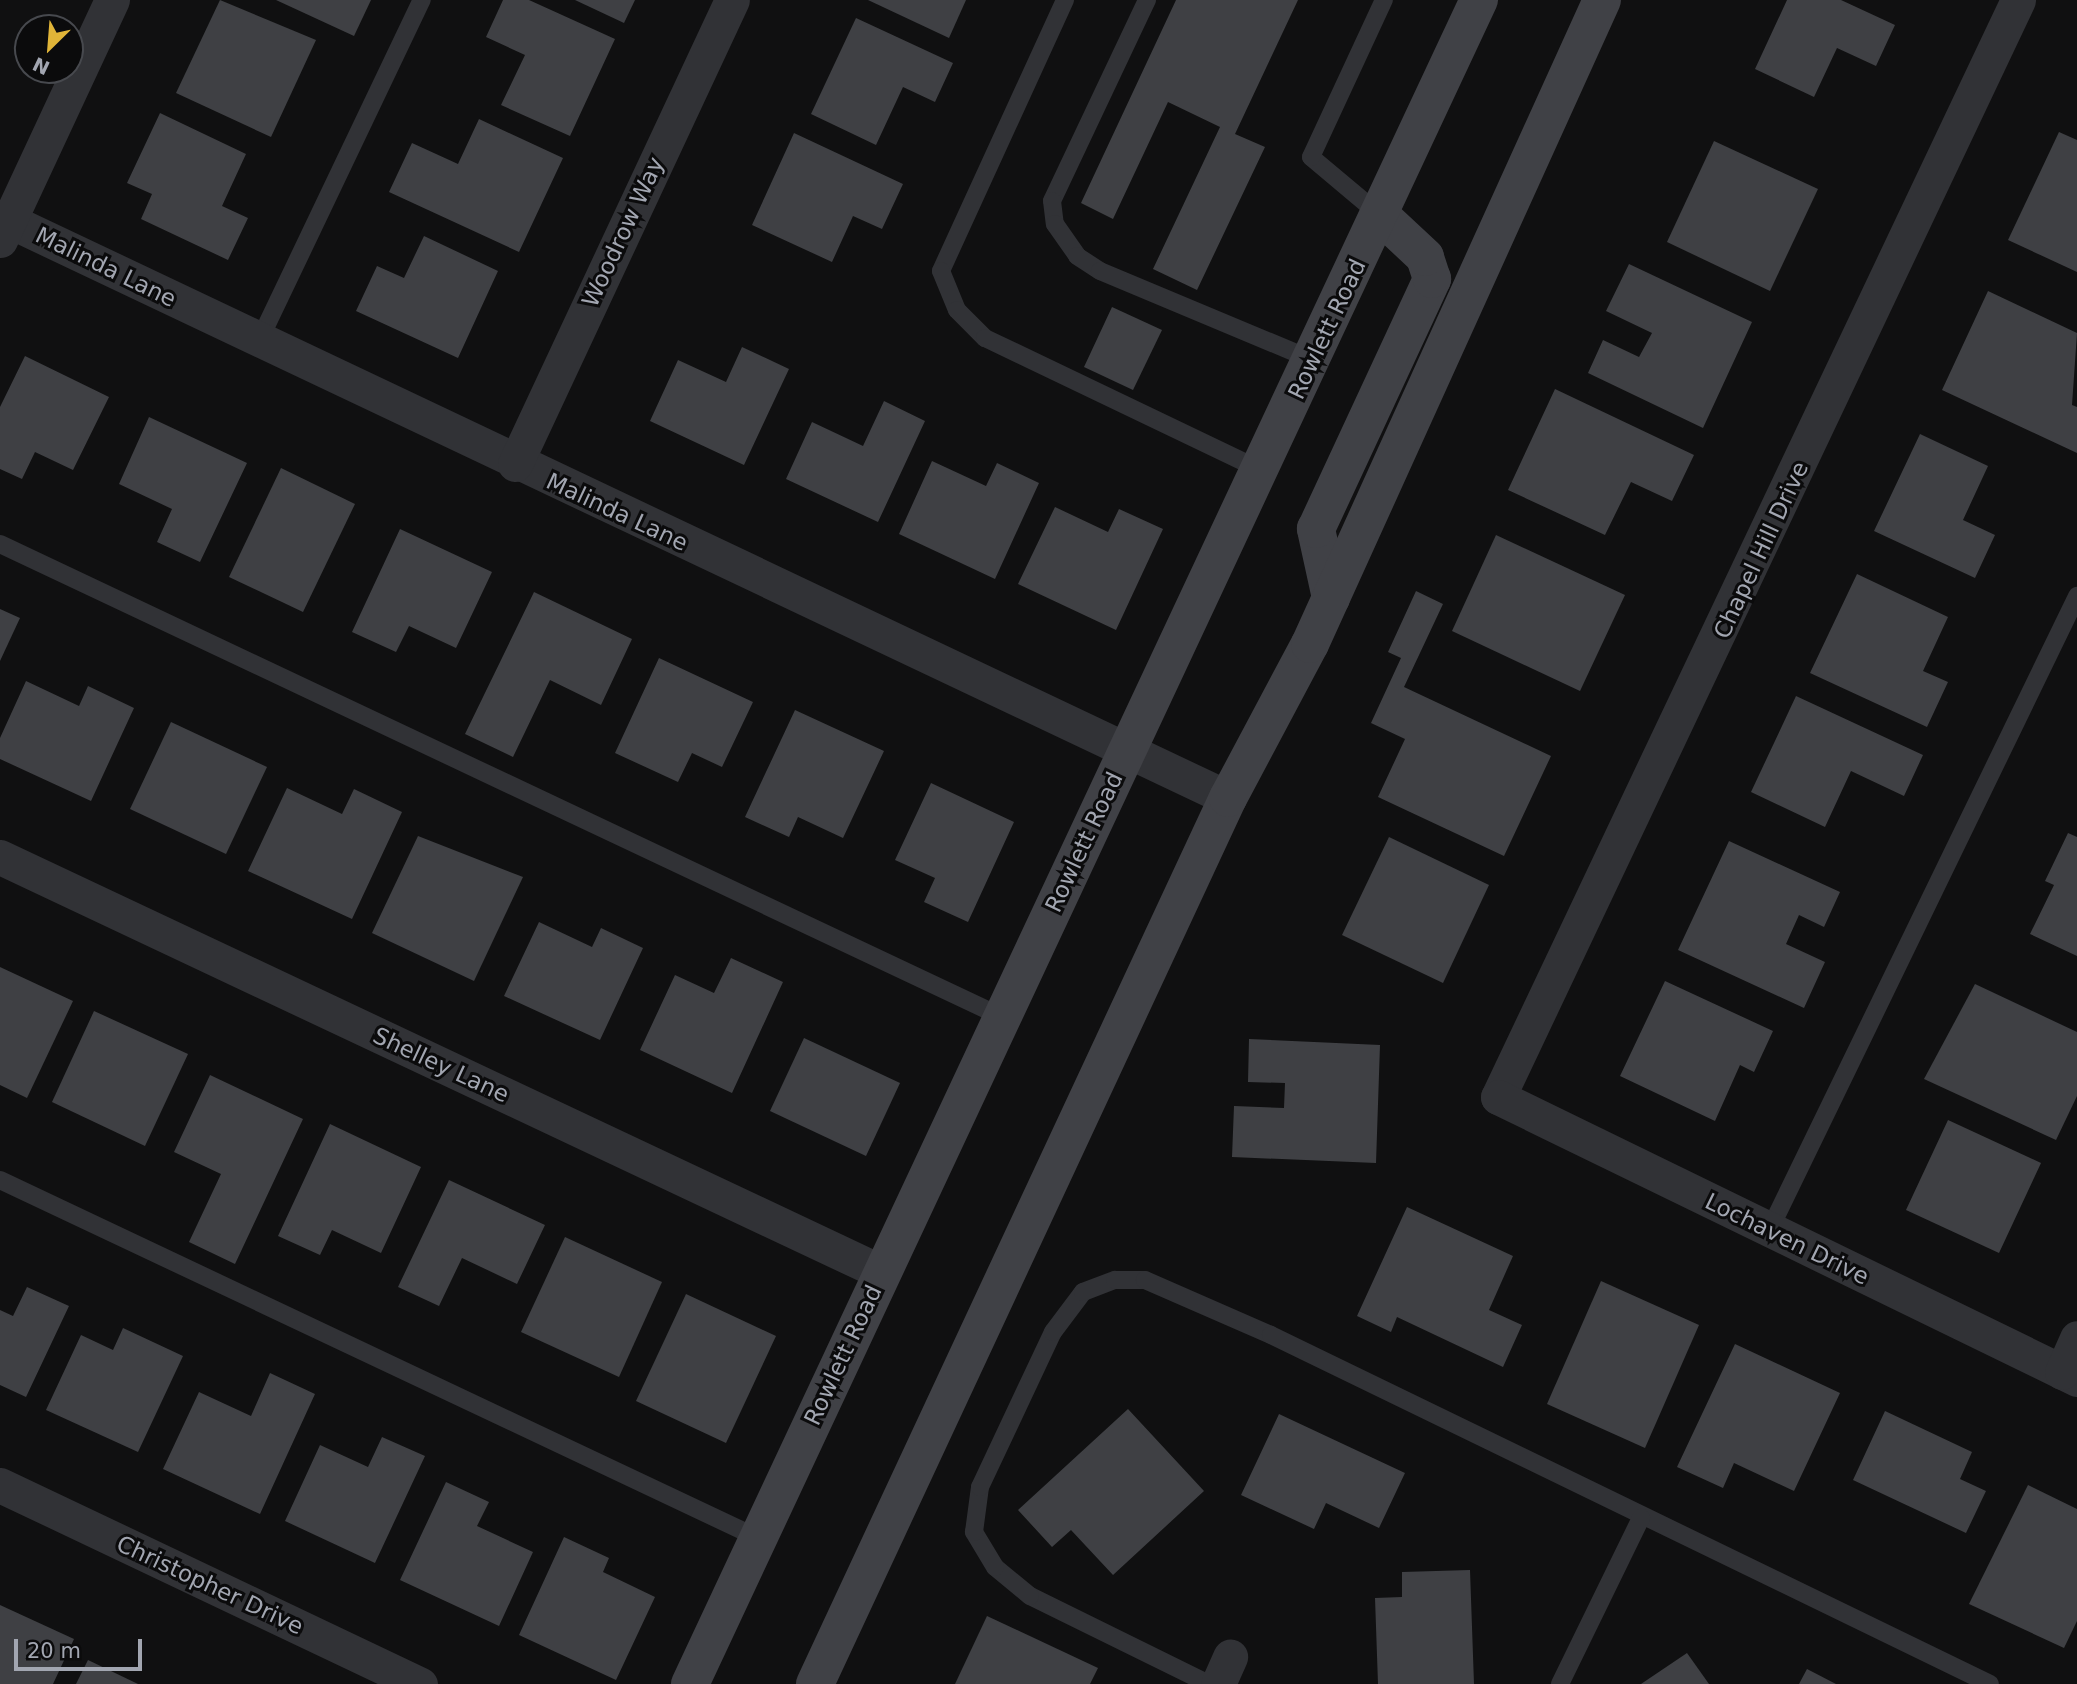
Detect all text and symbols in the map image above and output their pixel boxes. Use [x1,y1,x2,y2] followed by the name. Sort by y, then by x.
[14,14,84,84] north arrow
[29,53,53,80] text: N
[576,153,670,311] street label: Woodrow Way
[31,221,181,313] street label: Malinda Lane
[1282,255,1372,403] street label: Rowlett Road
[1708,457,1814,643] street label: Chapel Hill Drive
[542,467,692,557] street label: Malinda Lane
[1039,768,1129,916] street label: Rowlett Road
[369,1021,513,1109] street label: Shelley Lane
[1701,1187,1873,1291] street label: Lochaven Drive
[798,1281,888,1429] street label: Rowlett Road
[112,1530,308,1640] street label: Christopher Drive
[18,1624,145,1668] scale bar
[27,1639,81,1663] text: 20 m

